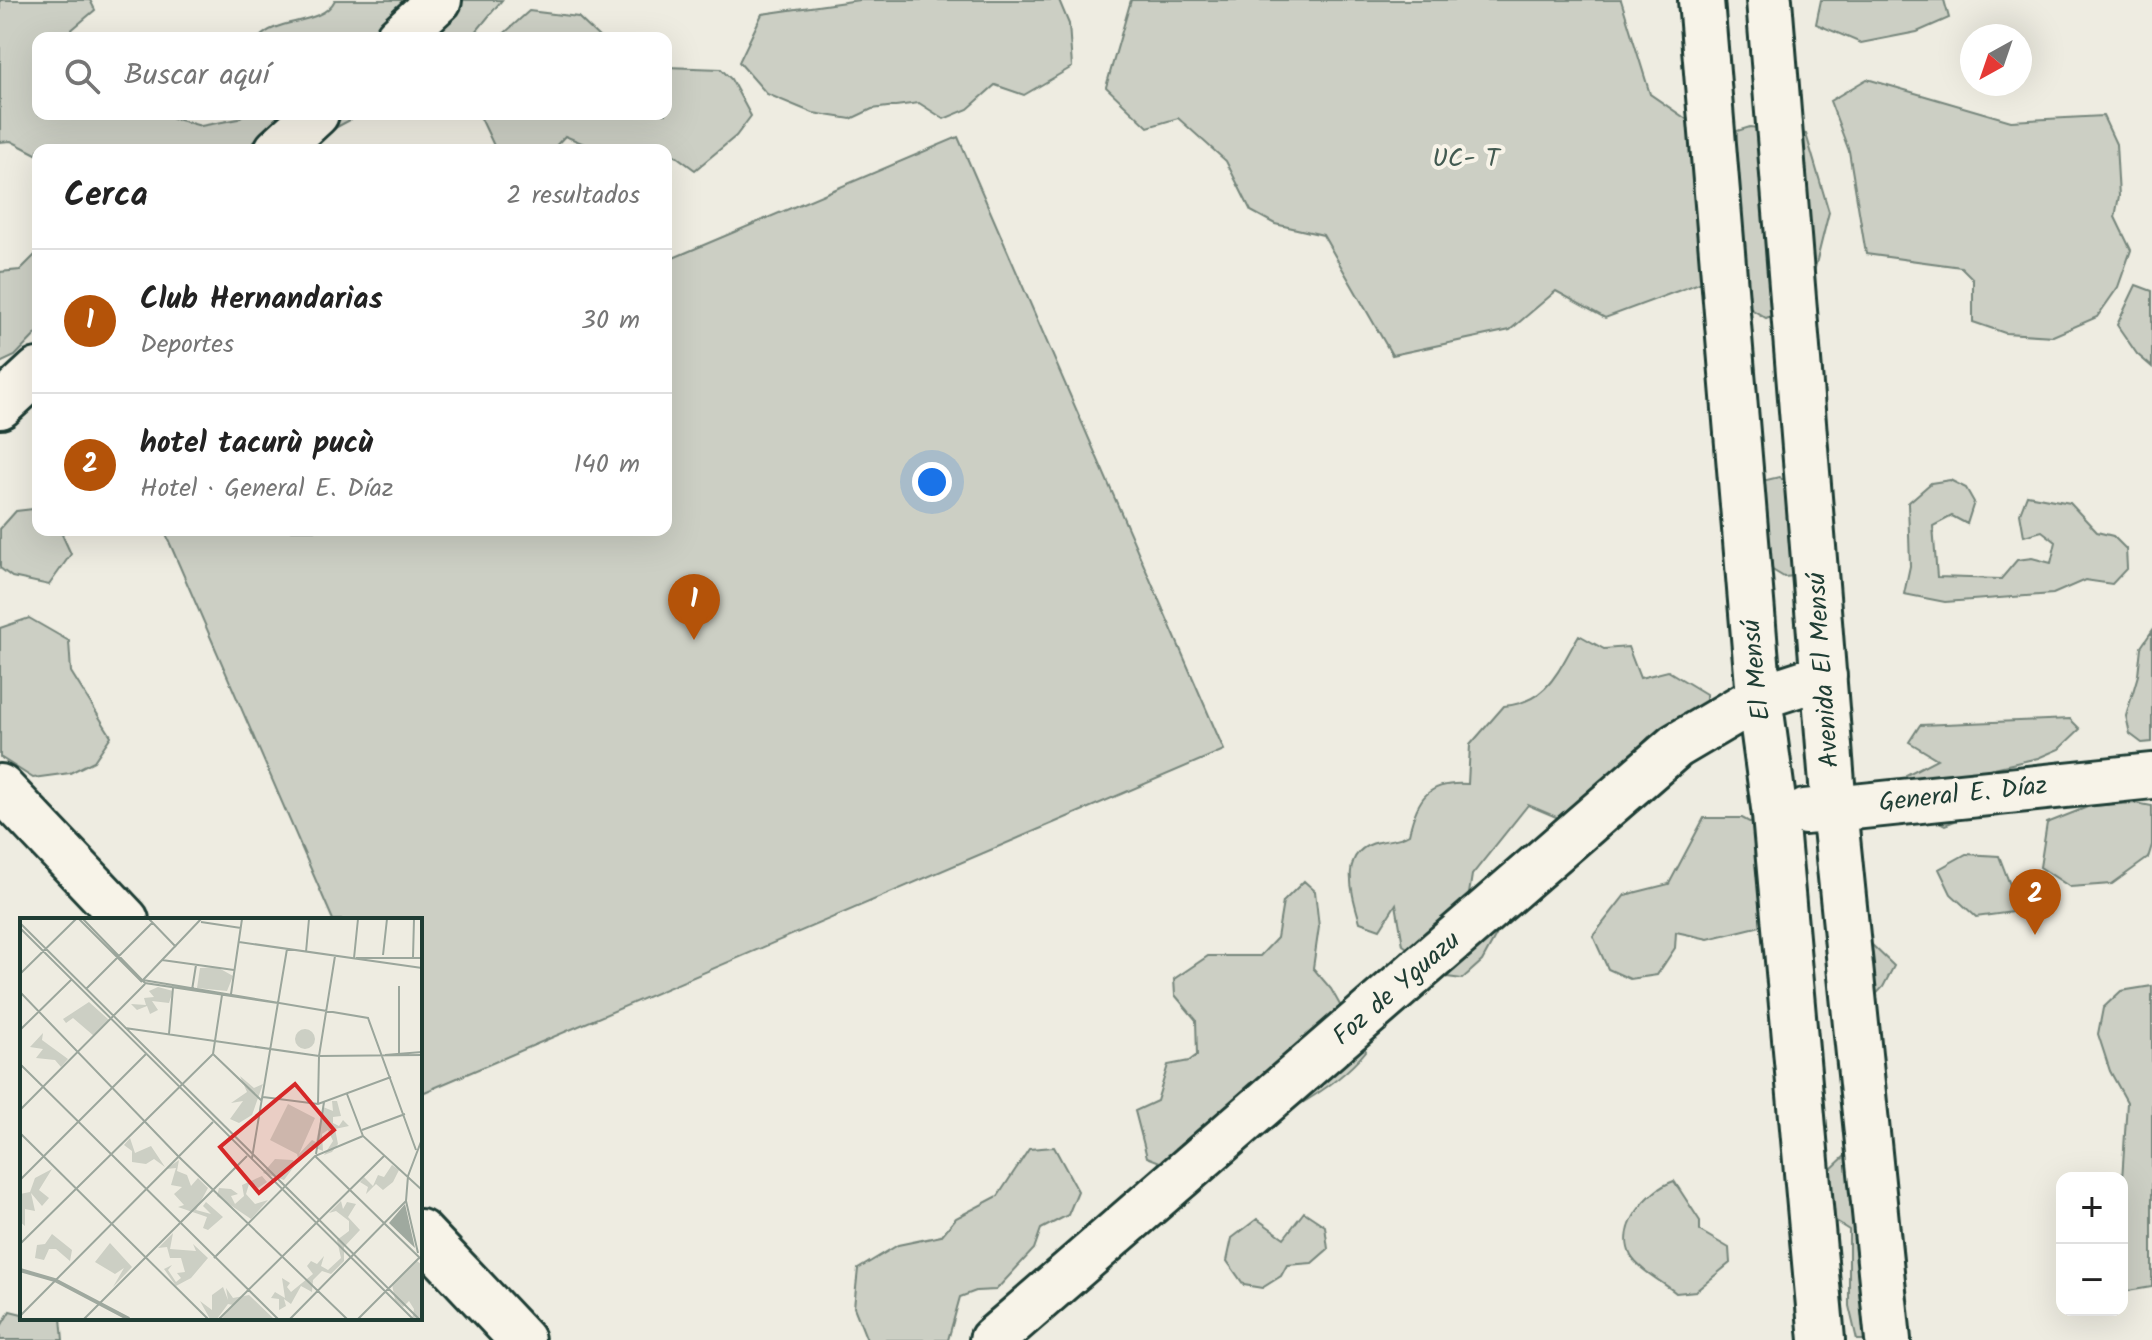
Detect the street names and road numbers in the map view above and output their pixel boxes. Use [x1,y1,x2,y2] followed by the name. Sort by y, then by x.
[1796,570,1852,769] street label: Avenida El Mensú
[1731,617,1783,723] street label: El Mensú
[1877,765,2049,825] street label: General E. Díaz
[1323,921,1471,1057] street label: Foz de Yguazu

